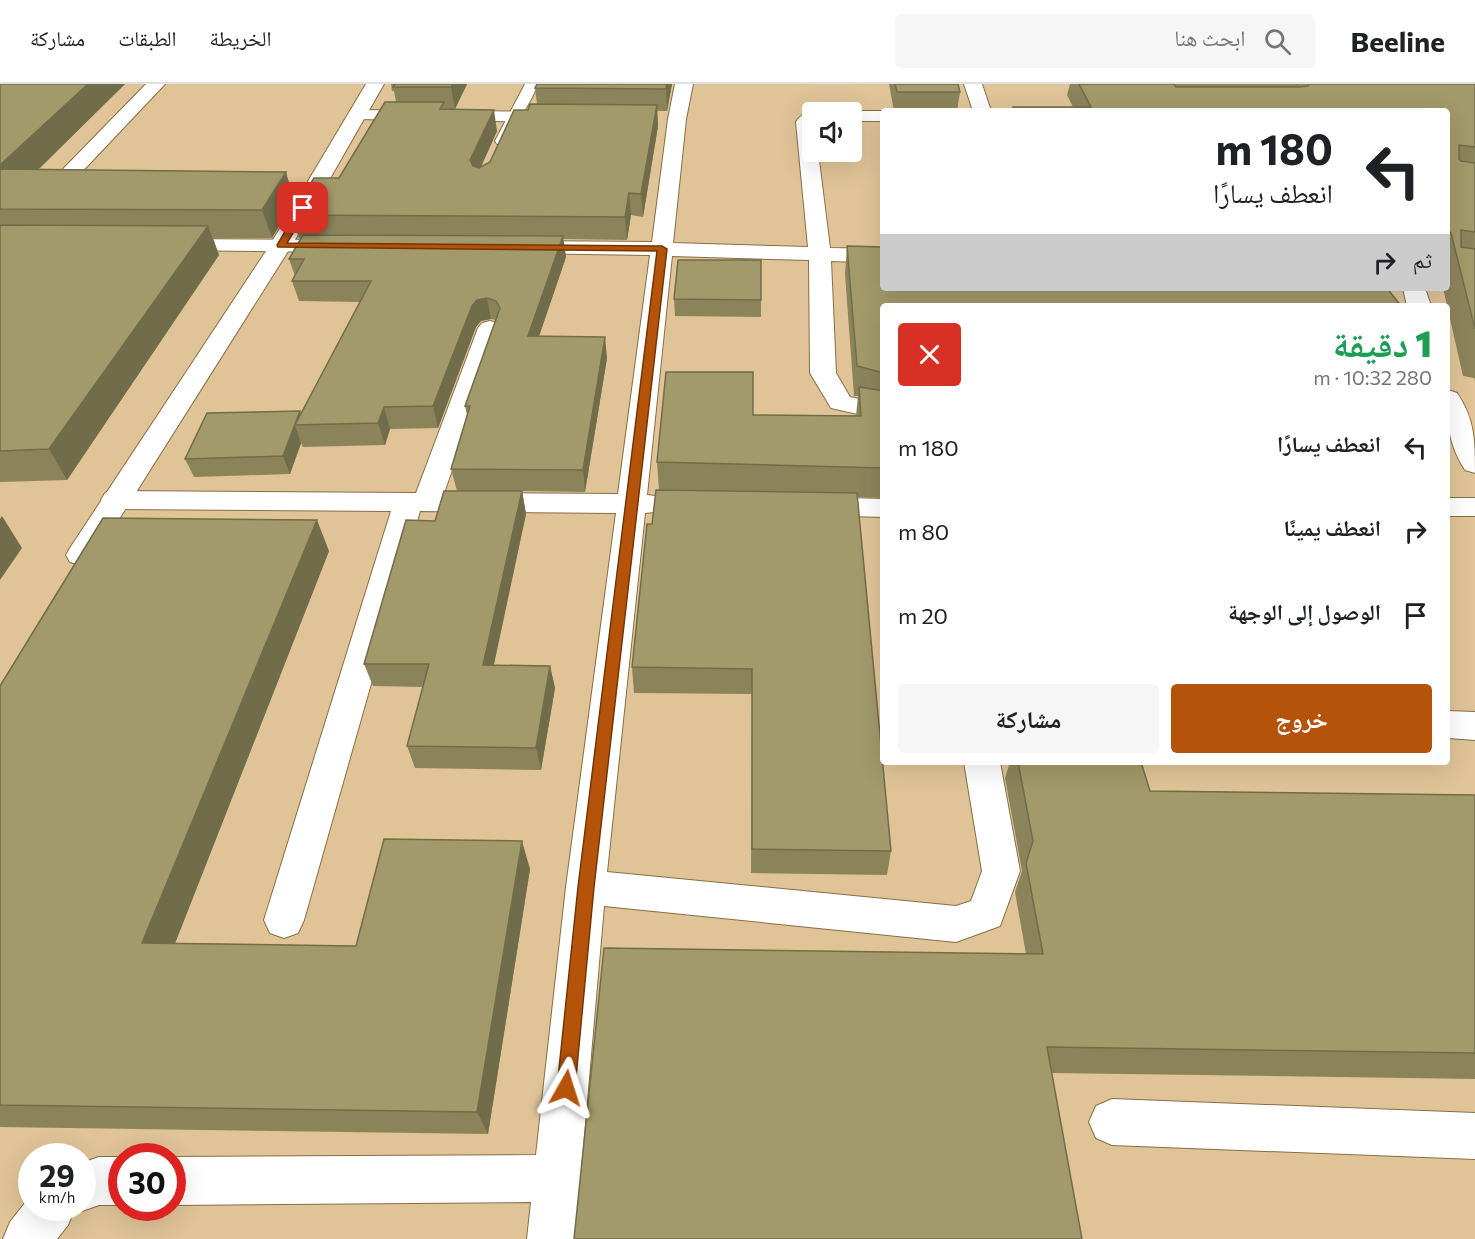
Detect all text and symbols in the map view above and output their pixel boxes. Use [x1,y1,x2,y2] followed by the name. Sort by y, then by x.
[895,14,1315,68] search box
[1174,24,1246,51] text: ابحث هنا
[1351,24,1445,58] text: Beeline
[30,25,85,50] text: مشاركة
[118,25,177,50] text: الطبقات
[210,25,271,50] text: الخريطة
[1261,25,1294,58] icon: search
[802,102,862,162] map controls
[802,102,862,162] button: sound
[1215,122,1333,174] text: 180 m
[1354,132,1432,210] icon: left
[1213,176,1333,209] text: انعطف يسارًا
[277,182,328,233] pin
[286,191,319,224] icon: arrive
[1368,246,1401,279] icon: right
[1413,246,1432,273] text: ثم
[1333,320,1432,364] text: 1 دقيقة
[898,323,961,386] button: close
[1313,365,1432,389] text: 280 m · 10:32
[1277,430,1381,457] text: انعطف يسارًا
[1399,431,1432,464] icon: left
[898,434,959,461] text: 180 m
[1283,514,1381,541] text: انعطف يمينًا
[1399,515,1432,548] icon: right
[898,518,949,545] text: 80 m
[1228,598,1381,625] text: الوصول إلى الوجهة
[1399,599,1432,632] icon: arrive
[898,602,948,629] text: 20 m
[898,684,1159,753] button: مشاركة
[1171,684,1432,753] button: خروج
[534,1056,598,1120] position arrow
[108,1143,186,1221] speed limit sign: 30
[39,1156,75,1193] text: 29
[39,1188,75,1206] text: km/h

